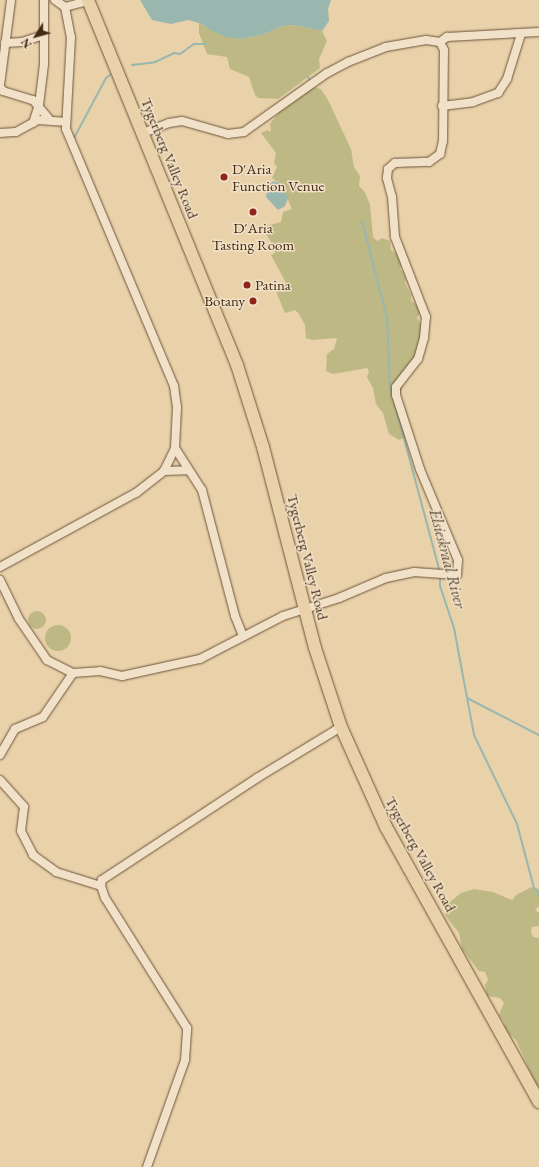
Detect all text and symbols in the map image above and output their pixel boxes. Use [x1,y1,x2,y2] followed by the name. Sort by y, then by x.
[16,16,56,56] north arrow
[18,35,35,51] text: N
[137,95,203,221] street label: Tygerberg Valley Road
[232,159,324,194] place label: D'Aria Function Venue
[219,172,229,182] marker: D'Aria Function Venue
[248,207,258,217] marker: D'Aria Tasting Room
[212,218,294,253] place label: D'Aria Tasting Room
[255,276,291,294] place label: Patina
[242,280,252,290] marker: Patina
[204,292,245,310] place label: Botany
[248,296,258,306] marker: Botany
[284,492,332,622] street label: Tygerberg Valley Road
[425,507,469,611] water label: Elsieskraal River
[382,793,460,915] street label: Tygerberg Valley Road

